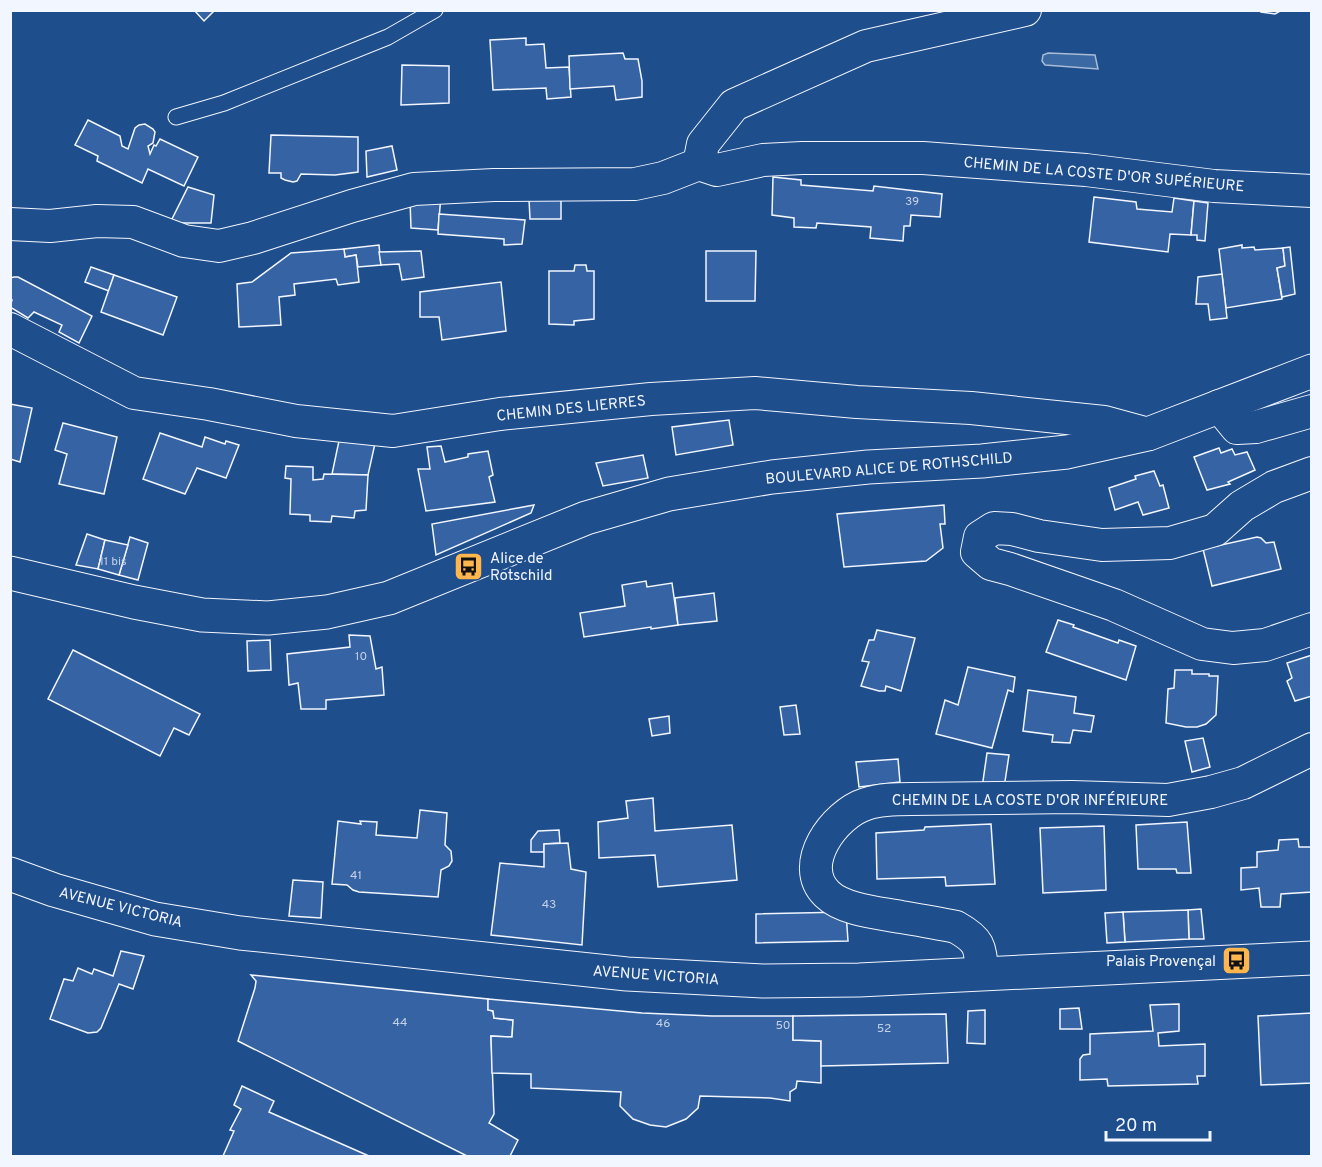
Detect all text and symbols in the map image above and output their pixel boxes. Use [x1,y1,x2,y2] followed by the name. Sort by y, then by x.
[963,153,1245,197] street label: CHEMIN DE LA COSTE D'OR SUPÉRIEURE
[905,194,919,210] house number: 39
[496,392,647,427] street label: CHEMIN DES LIERRES
[765,449,1014,490] street label: BOULEVARD ALICE DE ROTHSCHILD
[490,550,552,586] place label: Alice de Rotschild
[453,551,485,583] bus stop icon: Alice de Rotschild
[99,554,127,570] house number: 11 bis
[355,649,367,665] house number: 10
[892,791,1168,811] street label: CHEMIN DE LA COSTE D'OR INFÉRIEURE
[350,868,362,884] house number: 41
[57,884,184,933] street label: AVENUE VICTORIA
[542,897,556,913] house number: 43
[1221,945,1253,977] bus stop icon: Palais Provençal
[1106,953,1216,972] place label: Palais Provençal
[592,963,720,990] street label: AVENUE VICTORIA
[393,1015,407,1031] house number: 44
[656,1016,670,1032] house number: 46
[775,1018,791,1034] house number: 50
[877,1021,891,1037] house number: 52
[1106,1104,1210,1142] scale bar
[1115,1115,1157,1138] text: 20 m

